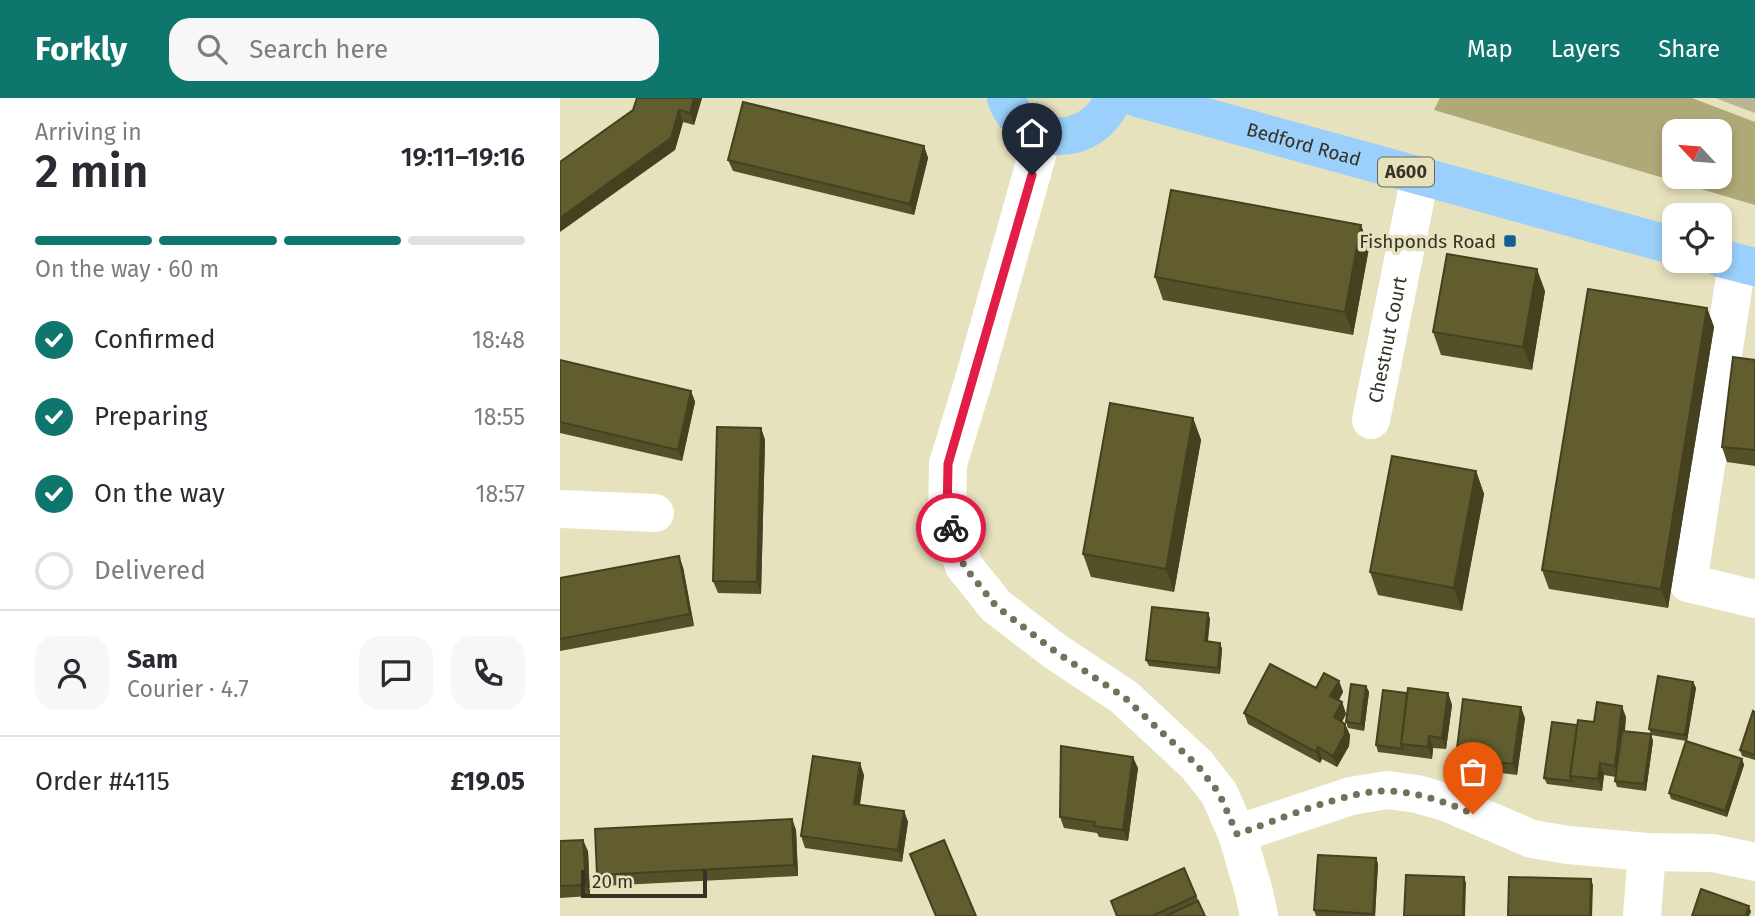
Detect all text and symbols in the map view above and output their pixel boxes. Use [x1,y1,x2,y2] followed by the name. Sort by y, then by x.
[169,18,659,81] search box
[35,29,127,69] text: Forkly
[193,30,231,68] icon: search
[249,34,388,65] text: Search here
[1467,35,1513,63] text: Map
[1551,35,1620,63] text: Layers
[1658,35,1720,63] text: Share
[1002,103,1062,175] pin
[1013,114,1051,152] icon: home
[35,118,142,146] text: Arriving in
[1244,118,1363,171] street label: Bedford Road
[1662,119,1732,189] north arrow
[1662,119,1732,273] map controls
[401,142,525,173] text: 19:11–19:16
[35,144,148,199] text: 2 min
[1378,158,1434,186] road number: A600
[1662,203,1732,273] button: locate
[1359,230,1496,253] place label: Fishponds Road
[1502,233,1518,249] marker: Fishponds Road
[35,255,219,283] text: On the way · 60 m
[1364,274,1412,405] street label: Chestnut Court
[35,321,73,359] icon: check
[94,324,215,355] text: Confirmed
[472,326,525,354] text: 18:48
[35,398,73,436] icon: check
[94,401,207,432] text: Preparing
[474,403,525,431] text: 18:55
[35,475,73,513] icon: check
[94,478,225,509] text: On the way
[476,480,525,508] text: 18:57
[916,493,986,563] courier
[932,509,970,547] icon: bike
[94,555,206,586] text: Delivered
[35,636,109,710] button: person
[359,636,433,710] button: chat
[451,636,525,710] button: phone
[127,644,178,675] text: Sam
[127,675,249,703] text: Courier · 4.7
[1443,742,1503,814] pin
[1454,753,1492,791] icon: bag
[35,766,170,797] text: Order #4115
[450,766,525,797] text: £19.05
[581,867,707,899] scale bar
[592,870,633,893] text: 20 m

